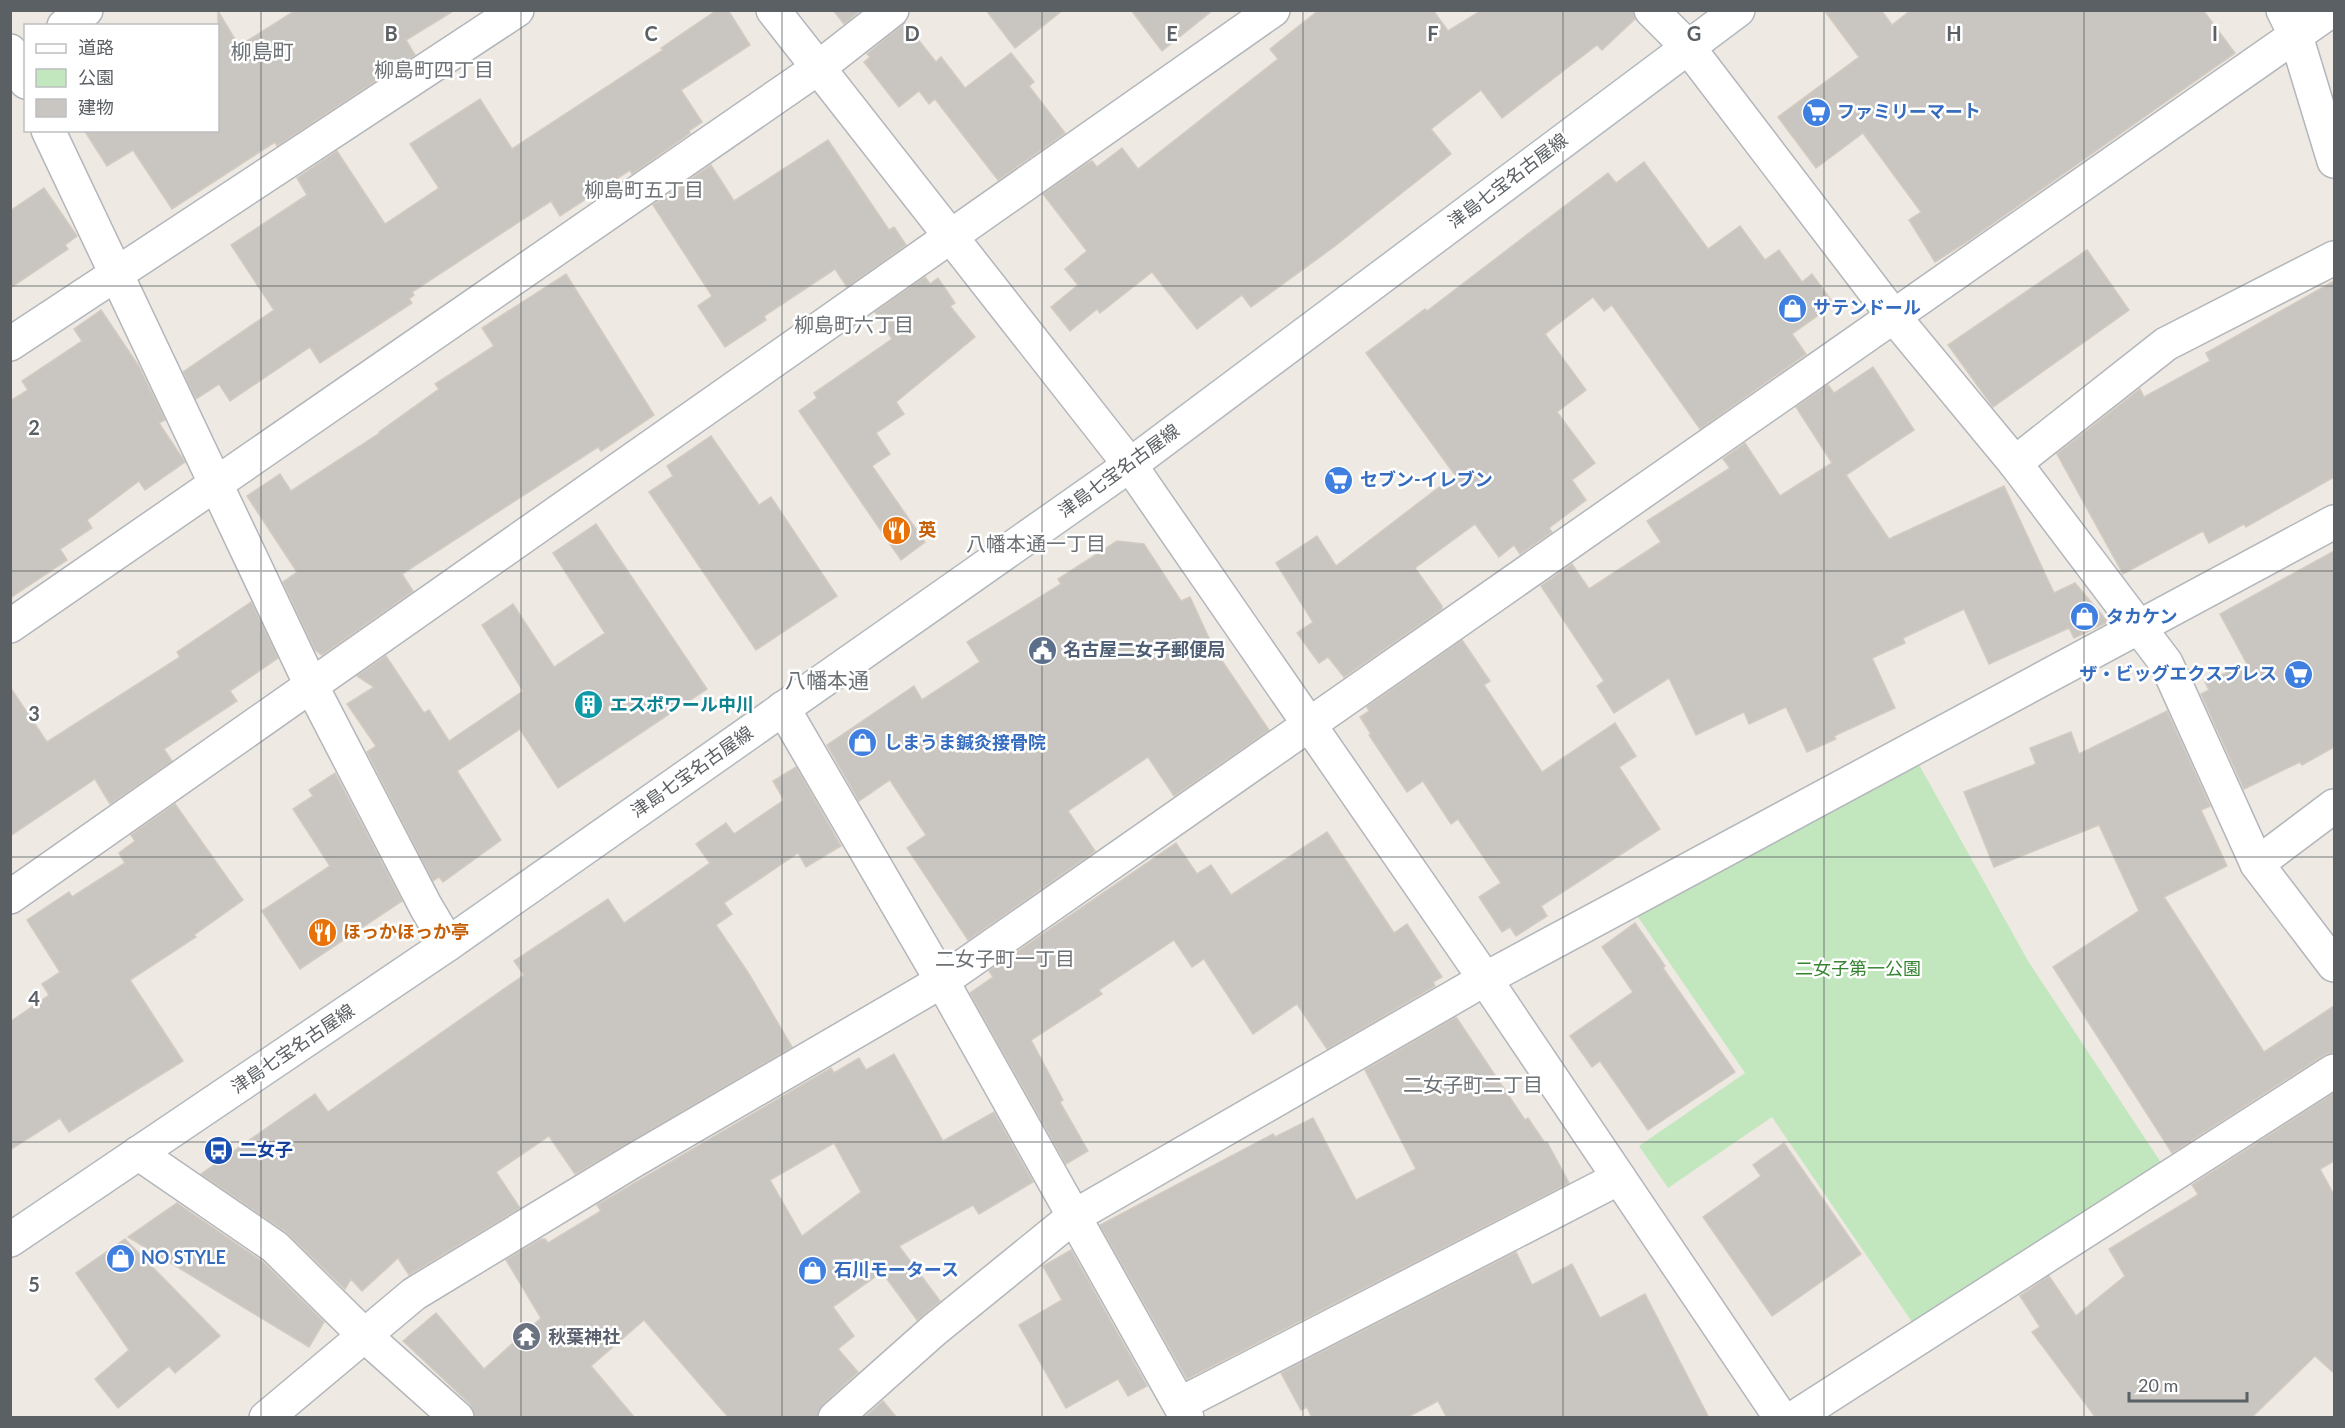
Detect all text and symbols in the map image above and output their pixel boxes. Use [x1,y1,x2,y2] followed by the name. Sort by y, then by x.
[384,21,398,45] text: B
[644,21,658,45] text: C
[904,21,920,45] text: D
[1166,21,1178,45] text: E
[1427,21,1439,45] text: F
[1687,21,1701,45] text: G
[1946,21,1962,45] text: H
[2212,21,2218,45] text: I
[24,24,219,132] legend
[78,36,114,58] text: 道路
[231,38,294,63] district label: 柳島町
[374,57,494,81] district label: 柳島町四丁目
[78,66,114,88] text: 公園
[78,96,114,118] text: 建物
[1800,96,1832,128] supermarket icon: ファミリーマート
[1837,100,1981,122] place label: ファミリーマート
[1443,128,1572,232] street label: 津島七宝名古屋線
[584,177,704,201] district label: 柳島町五丁目
[1776,292,1808,324] shop icon: サテンドール
[1813,296,1921,318] place label: サテンドール
[794,312,914,336] district label: 柳島町六丁目
[28,415,40,439] text: 2
[1054,419,1183,521] street label: 津島七宝名古屋線
[1323,464,1355,496] supermarket icon: セブン-イレブン
[1360,468,1493,490] place label: セブン-イレブン
[881,514,913,546] restaurant icon: 英
[918,518,936,540] place label: 英
[966,531,1106,555] district label: 八幡本通一丁目
[2069,601,2101,633] shop icon: タカケン
[2106,605,2177,627] place label: タカケン
[1026,634,1058,666] public building icon: 名古屋二女子郵便局
[1063,638,1225,660] place label: 名古屋二女子郵便局
[2282,658,2314,690] supermarket icon: ザ・ビッグエクスプレス
[2080,662,2277,684] place label: ザ・ビッグエクスプレス
[785,667,869,692] district label: 八幡本通
[573,689,605,721] building icon: エスポワール中川
[610,693,754,715] place label: エスポワール中川
[28,701,40,725] text: 3
[626,721,757,821] street label: 津島七宝名古屋線
[847,727,879,759] shop icon: しまうま鍼灸接骨院
[884,731,1046,753] place label: しまうま鍼灸接骨院
[306,916,338,948] restaurant icon: ほっかほっか亭
[343,920,469,942] place label: ほっかほっか亭
[935,946,1075,970] district label: 二女子町一丁目
[1795,957,1921,979] park label: 二女子第一公園
[28,986,40,1010] text: 4
[227,999,358,1098] street label: 津島七宝名古屋線
[1403,1072,1543,1096] district label: 二女子町二丁目
[202,1134,234,1166] bus stop icon: 二女子
[239,1138,293,1160] place label: 二女子
[104,1242,136,1274] shop icon: NO STYLE
[141,1246,226,1268] place label: NO STYLE
[797,1254,829,1286] shop icon: 石川モータース
[834,1258,959,1280] place label: 石川モータース
[28,1272,40,1296] text: 5
[511,1321,543,1353] temple icon: 秋葉神社
[548,1325,620,1347] place label: 秋葉神社
[2129,1365,2248,1403] scale bar
[2138,1374,2178,1396] text: 20 m

